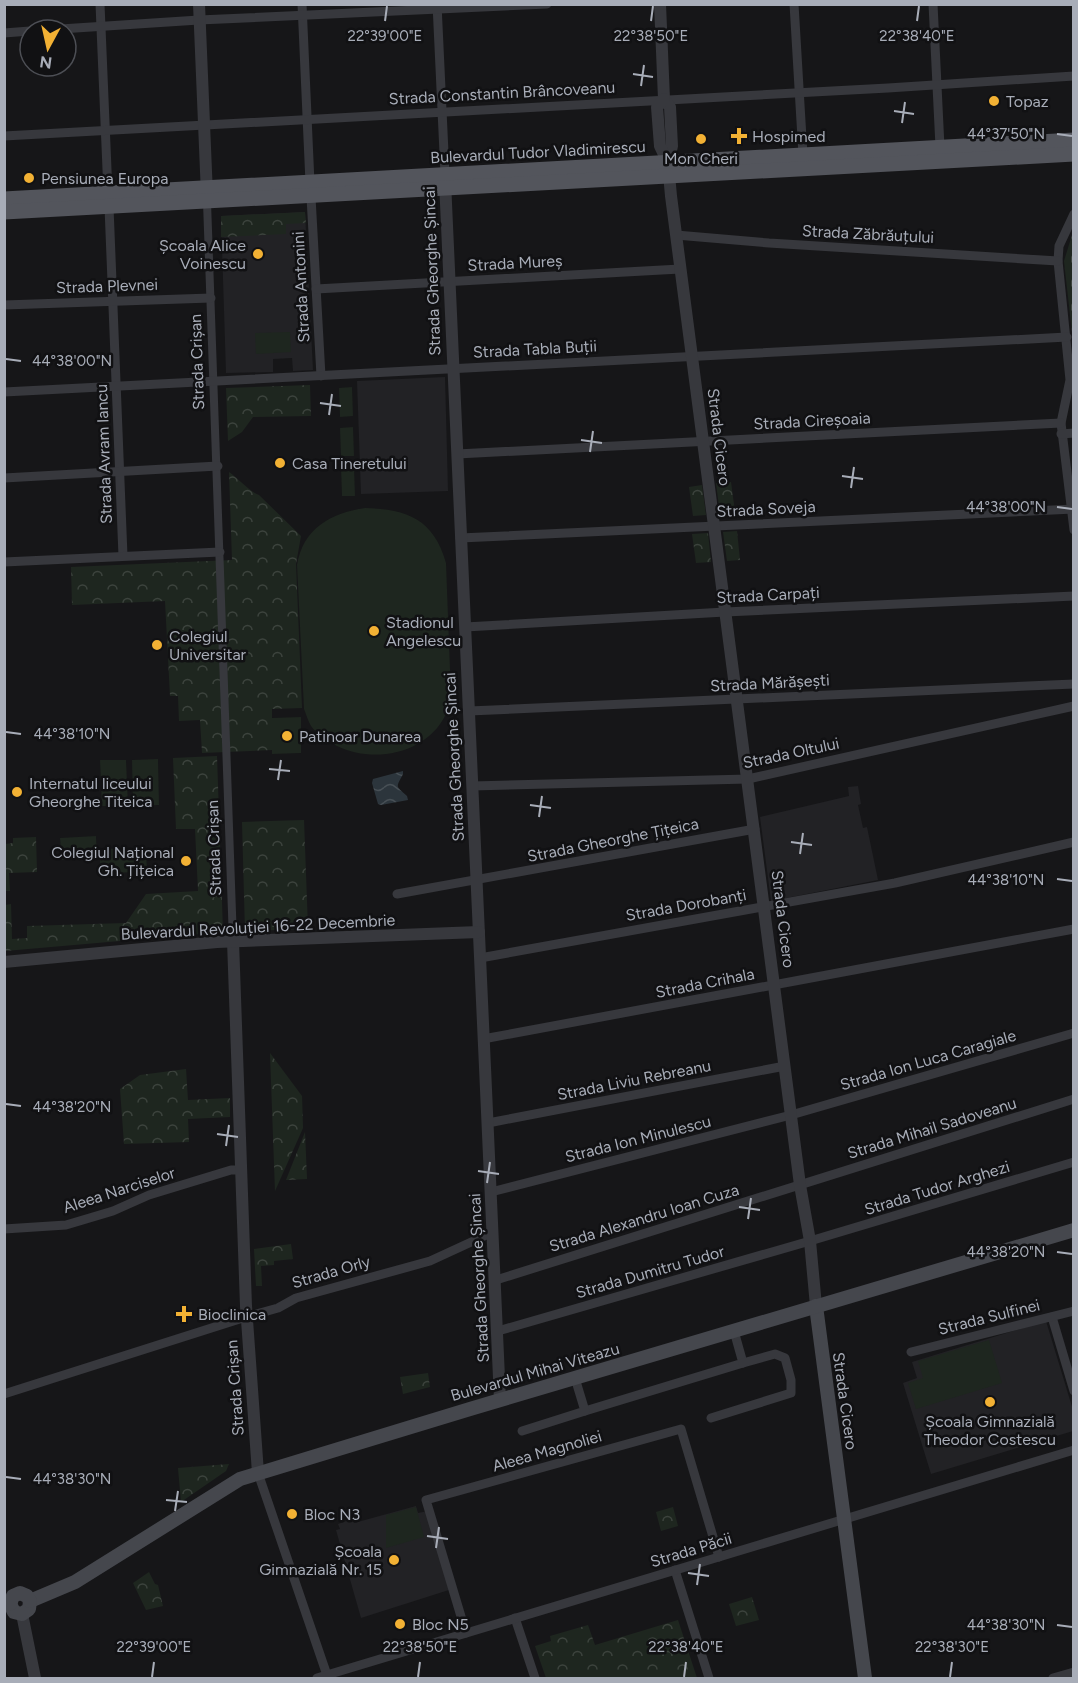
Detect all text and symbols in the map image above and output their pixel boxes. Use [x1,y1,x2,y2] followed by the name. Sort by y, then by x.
[18,18,78,78] north arrow
[348,27,422,45] text: 22°39'00"E
[614,27,688,45] text: 22°38'50"E
[879,27,955,45] text: 22°38'40"E
[39,52,53,73] text: N
[388,78,616,108] street label: Strada Constantin Brâncoveanu
[1006,92,1049,111] place label: Topaz
[987,94,1001,108] marker: Topaz
[967,125,1045,143] text: 44°37'50"N
[730,127,748,145] marker: Hospimed
[752,127,826,146] place label: Hospimed
[694,132,708,146] marker: Mon Cheri
[430,137,646,167] street label: Bulevardul Tudor Vladimirescu
[664,149,738,168] place label: Mon Cheri
[41,169,168,188] place label: Pensiunea Europa
[22,171,36,185] marker: Pensiunea Europa
[420,186,444,356] street label: Strada Gheorghe Șincai
[801,221,935,247] street label: Strada Zăbrăuțului
[289,231,313,343] street label: Strada Antonini
[159,236,246,273] place label: Școala Alice Voinescu
[251,247,265,261] marker: Școala Alice Voinescu
[467,251,563,275] street label: Strada Mureș
[56,275,158,297] street label: Strada Plevnei
[186,314,208,410] street label: Strada Crișan
[473,336,597,362] street label: Strada Tabla Buții
[32,352,112,370] text: 44°38'00"N
[92,384,116,524] street label: Strada Avram Iancu
[704,387,734,487] street label: Strada Cicero
[753,408,871,434] street label: Strada Cireșoaia
[292,454,407,473] place label: Casa Tineretului
[273,456,287,470] marker: Casa Tineretului
[716,497,816,521] street label: Strada Soveja
[966,498,1046,516] text: 44°38'00"N
[716,583,820,607] street label: Strada Carpați
[386,613,461,650] place label: Stadionul Angelescu
[367,624,381,638] marker: Stadionul Angelescu
[169,627,247,664] place label: Colegiul Universitar
[150,638,164,652] marker: Colegiul Universitar
[710,670,830,696] street label: Strada Mărășești
[440,672,468,842] street label: Strada Gheorghe Șincai
[34,725,110,743] text: 44°38'10"N
[299,727,421,746] place label: Patinoar Dunarea
[280,729,294,743] marker: Patinoar Dunarea
[741,734,841,772] street label: Strada Oltului
[29,774,152,811] place label: Internatul liceului Gheorghe Titeica
[10,785,24,799] marker: Internatul liceului Gheorghe Titeica
[203,800,225,896] street label: Strada Crișan
[526,814,700,866] street label: Strada Gheorghe Țițeica
[51,843,174,880] place label: Colegiul Național Gh. Țițeica
[179,854,193,868] marker: Colegiul Național Gh. Țițeica
[768,869,798,969] street label: Strada Cicero
[968,871,1044,889] text: 44°38'10"N
[624,885,748,925] street label: Strada Dorobanți
[120,910,396,944] street label: Bulevardul Revoluției 16-22 Decembrie
[654,964,756,1002] street label: Strada Crihala
[838,1026,1018,1094] street label: Strada Ion Luca Caragiale
[556,1056,712,1104] street label: Strada Liviu Rebreanu
[845,1093,1019,1163] street label: Strada Mihail Sadoveanu
[33,1098,111,1116] text: 44°38'20"N
[563,1112,713,1166] street label: Strada Ion Minulescu
[862,1157,1012,1219] street label: Strada Tudor Arghezi
[61,1163,178,1217] street label: Aleea Narciselor
[547,1180,741,1256] street label: Strada Alexandru Ioan Cuza
[465,1193,493,1363] street label: Strada Gheorghe Șincai
[574,1242,727,1302] street label: Strada Dumitru Tudor
[967,1243,1045,1261] text: 44°38'20"N
[290,1252,373,1292] street label: Strada Orly
[936,1295,1042,1339] street label: Strada Sulfinei
[175,1305,193,1323] marker: Bioclinica
[198,1305,266,1324] place label: Bioclinica
[222,1339,248,1437] street label: Strada Crișan
[448,1339,622,1405] street label: Bulevardul Mihai Viteazu
[829,1351,861,1451] street label: Strada Cicero
[983,1395,997,1409] marker: Școala Gimnazială Theodor Costescu
[924,1412,1056,1449] place label: Școala Gimnazială Theodor Costescu
[490,1426,604,1476] street label: Aleea Magnoliei
[33,1470,111,1488] text: 44°38'30"N
[304,1505,360,1524] place label: Bloc N3
[285,1507,299,1521] marker: Bloc N3
[648,1529,734,1571] street label: Strada Păcii
[259,1542,382,1579] place label: Școala Gimnazială Nr. 15
[387,1553,401,1567] marker: Școala Gimnazială Nr. 15
[412,1615,469,1634] place label: Bloc N5
[967,1616,1045,1634] text: 44°38'30"N
[393,1617,407,1631] marker: Bloc N5
[117,1638,191,1656] text: 22°39'00"E
[383,1638,457,1656] text: 22°38'50"E
[648,1638,724,1656] text: 22°38'40"E
[915,1638,989,1656] text: 22°38'30"E

